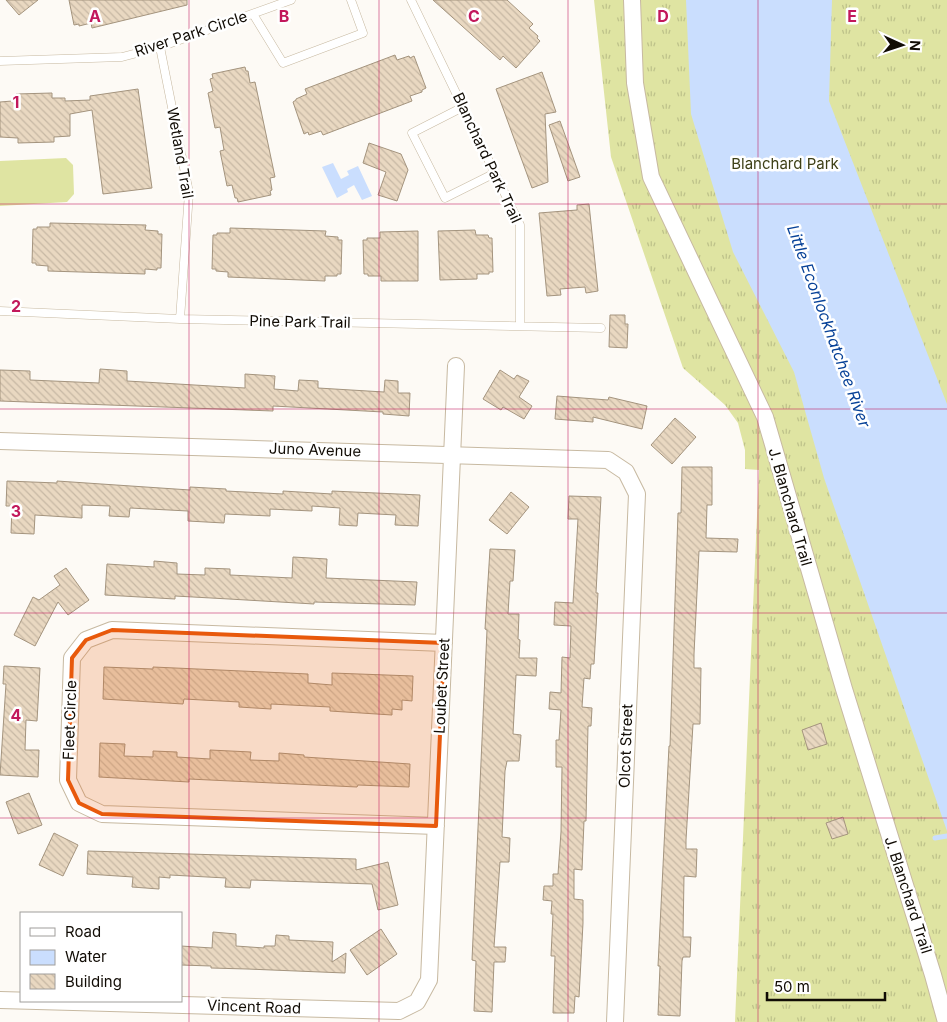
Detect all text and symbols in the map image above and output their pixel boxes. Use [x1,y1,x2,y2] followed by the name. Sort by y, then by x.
[89,6,101,26] text: A
[132,6,250,61] street label: River Park Circle
[279,6,289,26] text: B
[468,6,480,26] text: C
[657,6,669,26] text: D
[847,6,857,26] text: E
[877,20,927,70] north arrow
[907,40,924,51] text: N
[449,89,526,226] street label: Blanchard Park Trail
[13,92,19,112] text: 1
[163,106,198,200] street label: Wetland Trail
[731,154,840,173] park label: Blanchard Park
[783,222,875,431] water label: Little Econlockhatchee River
[11,296,21,316] text: 2
[249,311,351,332] street label: Pine Park Trail
[269,438,361,461] street label: Juno Avenue
[765,446,816,568] street label: J. Blanchard Trail
[11,501,21,521] text: 3
[430,638,453,734] street label: Loubet Street
[59,680,80,760] street label: Fleet Circle
[615,704,636,788] street label: Olcot Street
[11,705,22,725] text: 4
[881,834,936,956] street label: J. Blanchard Trail
[20,912,182,1002] legend
[65,922,101,941] text: Road
[65,947,107,966] text: Water
[767,970,884,1002] scale bar
[65,972,122,991] text: Building
[774,977,810,996] text: 50 m
[207,995,301,1018] street label: Vincent Road

